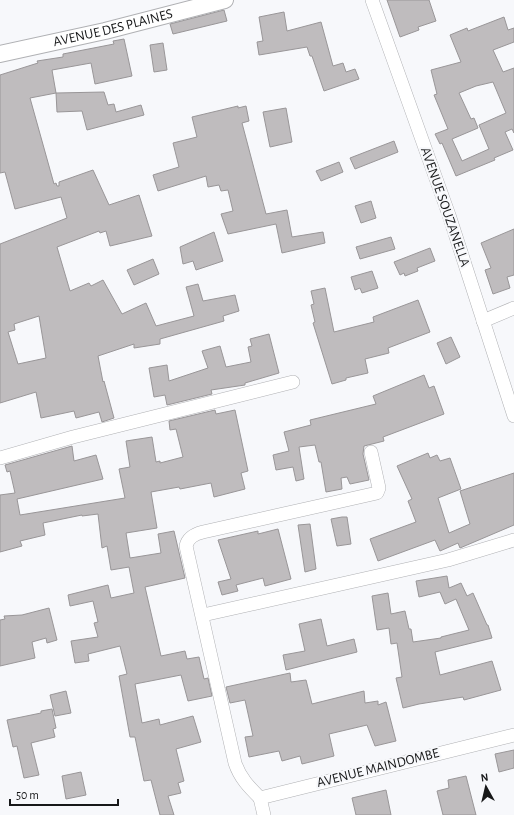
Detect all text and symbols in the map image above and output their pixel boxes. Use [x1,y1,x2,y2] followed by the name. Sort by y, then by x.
[52,7,174,49] street label: AVENUE DES PLAINES
[418,145,472,269] street label: AVENUE SOUZANELLA
[315,746,441,790] street label: AVENUE MAINDOMBE
[466,767,506,807] north arrow
[480,772,489,784] text: N
[10,781,118,807] scale bar
[16,789,39,801] text: 50 m

